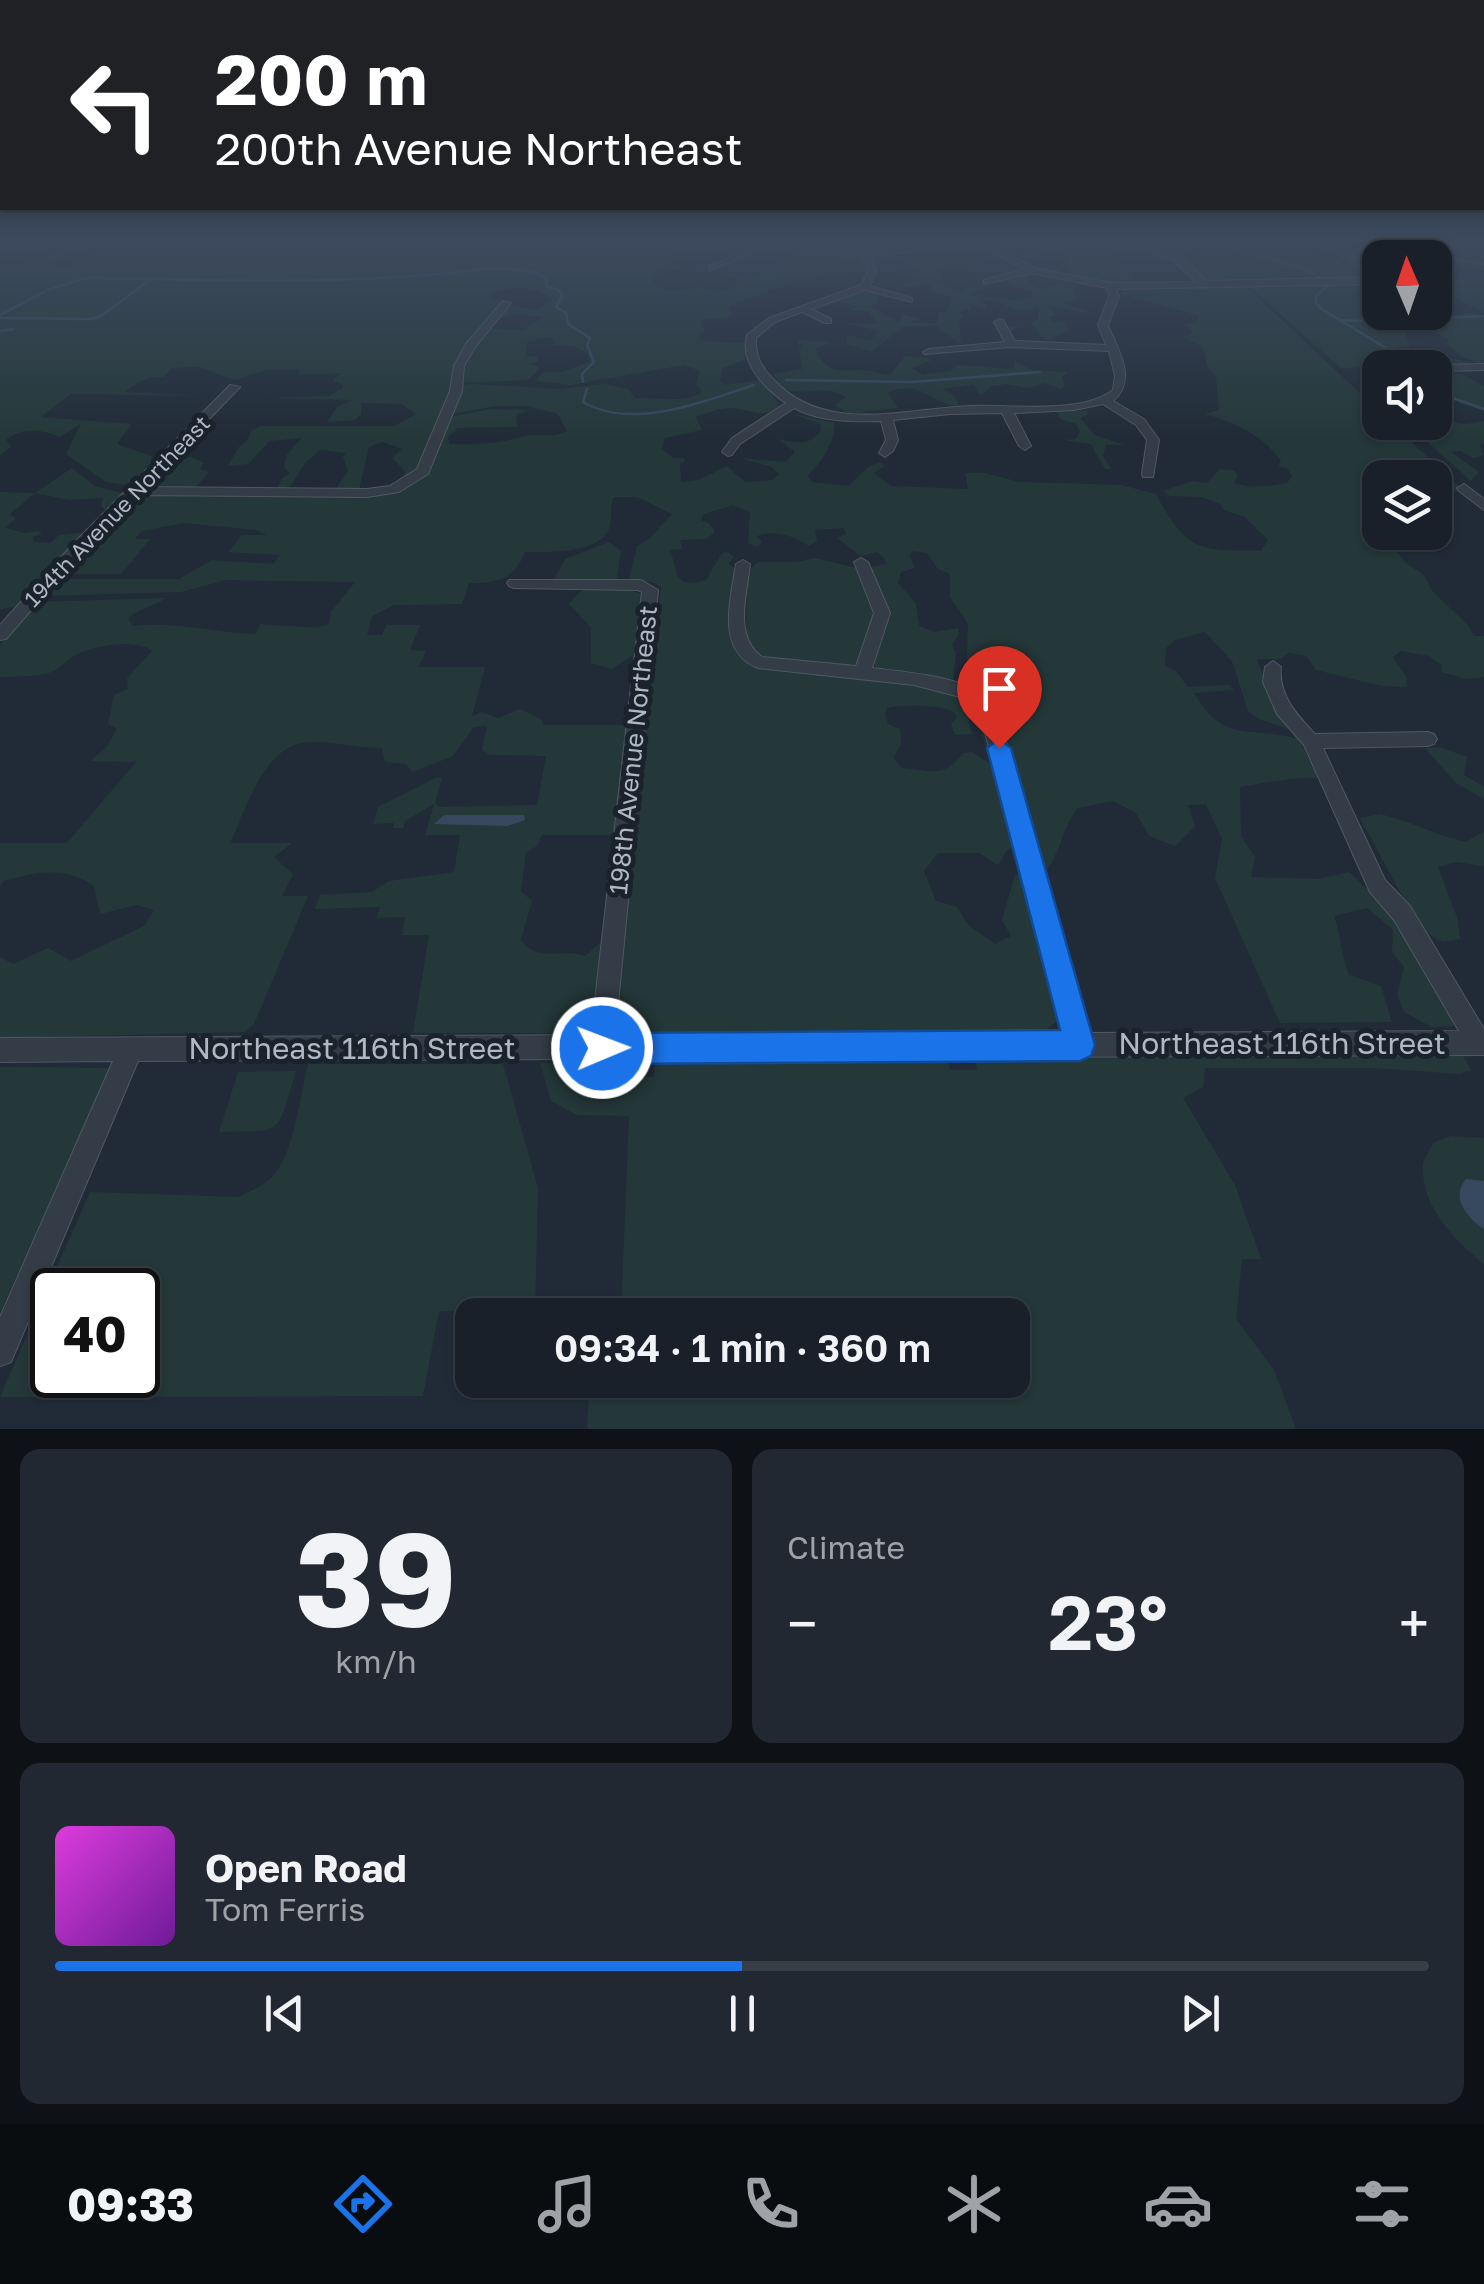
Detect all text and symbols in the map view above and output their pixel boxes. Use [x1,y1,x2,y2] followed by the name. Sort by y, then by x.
[215,36,427,120] text: 200 m
[50,40,180,170] icon: left
[215,121,743,175] text: 200th Avenue Northeast
[1362,240,1452,330] north arrow
[1362,240,1452,550] map controls
[1362,350,1452,440] button: sound
[18,409,215,612] street label: 194th Avenue Northeast
[1362,460,1452,550] button: layers
[602,604,663,896] street label: 198th Avenue Northeast
[957,646,1042,749] pin
[972,661,1027,716] icon: arrive
[550,996,654,1100] position arrow
[1118,1025,1446,1061] street label: Northeast 116th Street
[188,1030,516,1066] street label: Northeast 116th Street
[30,1268,160,1398] speed limit sign: 40
[554,1325,931,1370] text: 09:34 · 1 min · 360 m
[295,1499,457,1655] text: 39
[787,1528,905,1566] text: Climate
[1048,1576,1168,1667] text: 23°
[787,1590,817,1656] text: −
[1399,1590,1429,1656] text: +
[335,1642,417,1680] text: km/h
[205,1845,407,1890] text: Open Road
[205,1890,365,1928] text: Tom Ferris
[257,1986,312,2041] icon: previous
[715,1986,770,2041] icon: pause
[1173,1986,1228,2041] icon: next
[328,2169,398,2239] icon: directions
[532,2169,602,2239] icon: music
[736,2169,806,2239] icon: phone
[939,2169,1009,2239] icon: climate
[1143,2169,1213,2239] icon: car
[1347,2169,1417,2239] icon: filters
[67,2177,194,2231] text: 09:33

